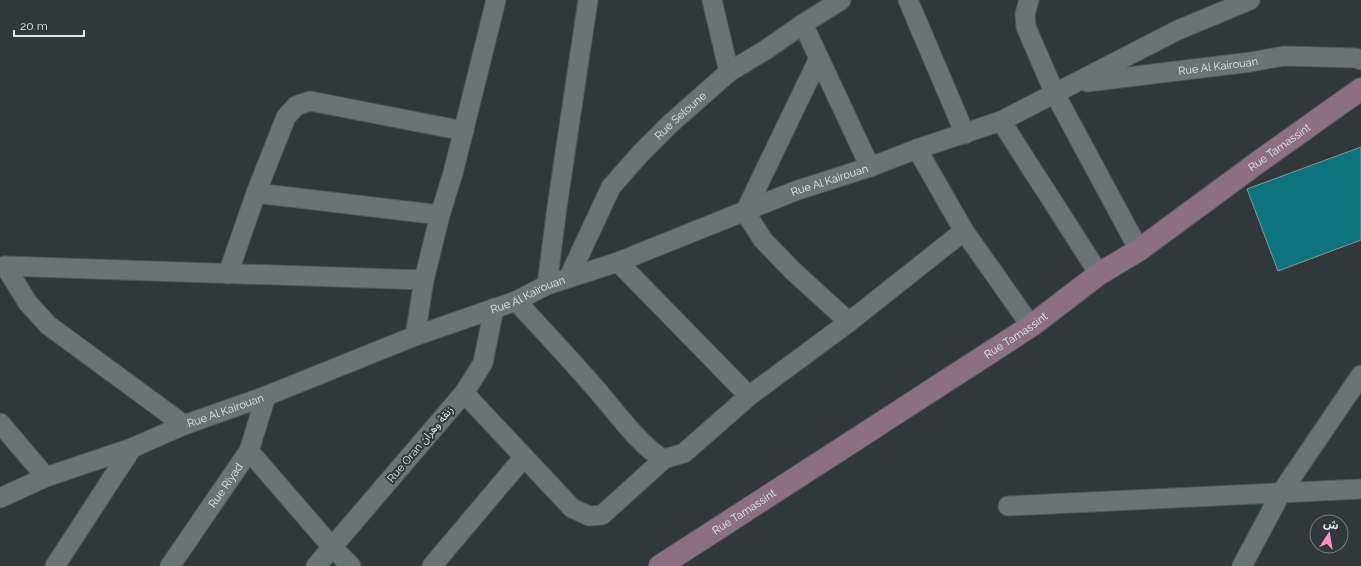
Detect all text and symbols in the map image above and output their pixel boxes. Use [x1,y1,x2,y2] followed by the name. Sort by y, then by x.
[14,12,84,38] scale bar
[20,19,48,33] text: 20 m
[1177,55,1259,78] street label: Rue Al Kairouan
[652,89,709,143] street label: Rue Seloune
[1246,121,1313,174] street label: Rue Tamassint
[789,162,870,199] street label: Rue Al Kairouan
[489,274,567,316] street label: Rue Al Kairouan
[982,310,1050,362] street label: Rue Tamassint
[186,391,265,430] street label: Rue Al Kairouan
[385,403,456,485] street label: Rue Oran زنقة وهران
[206,461,246,510] street label: Rue Riyad
[710,487,779,537] street label: Rue Tamassint
[1309,514,1349,554] north arrow
[1322,517,1340,533] text: ش

